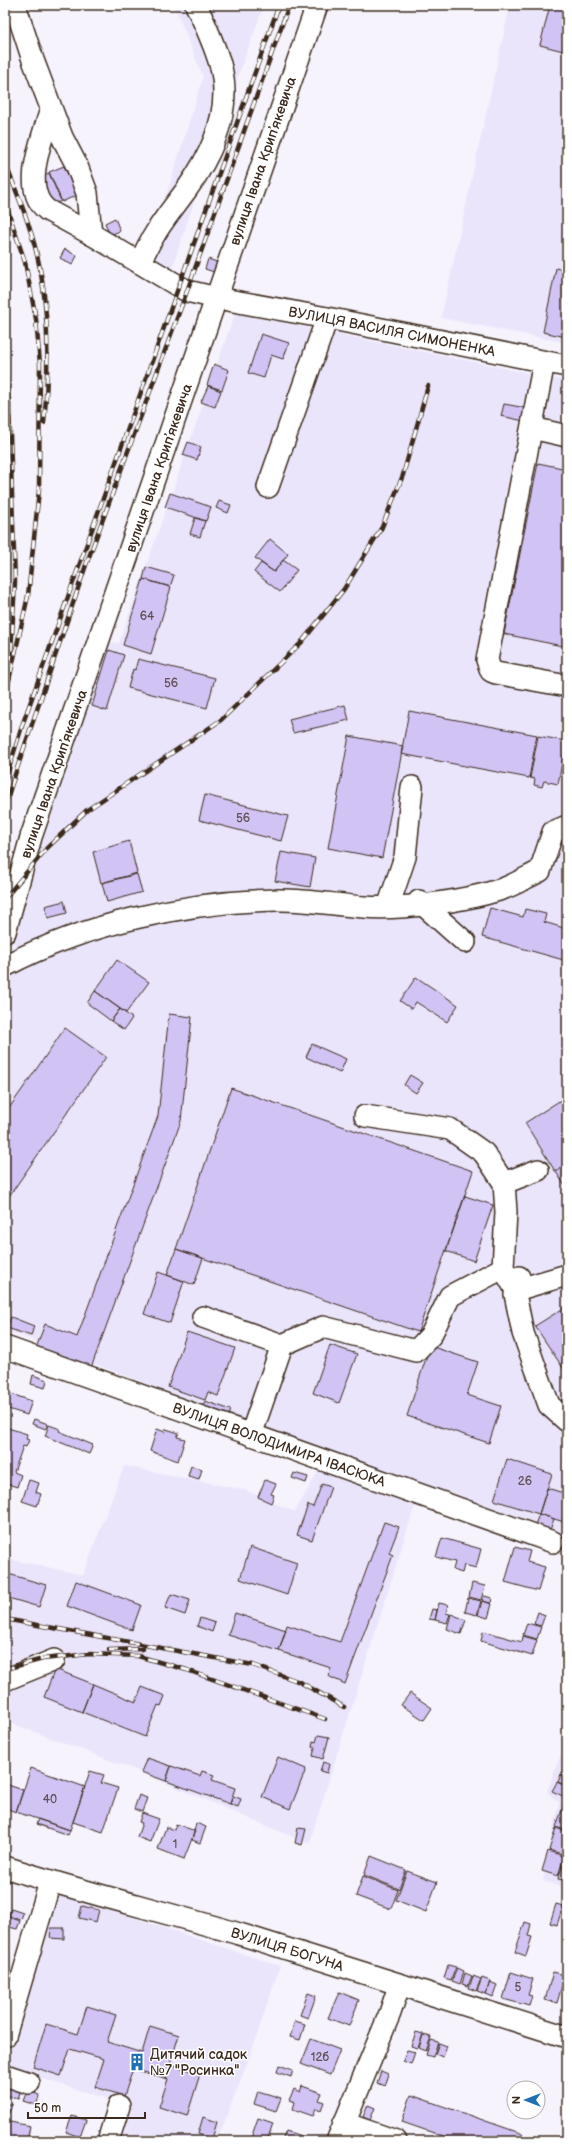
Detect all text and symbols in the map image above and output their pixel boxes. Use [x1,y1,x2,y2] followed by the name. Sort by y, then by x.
[226,74,300,248] street label: вулиця Івана Крипʼякевича
[287,303,497,360] street label: ВУЛИЦЯ ВАСИЛЯ СИМОНЕНКА
[122,381,196,555] street label: вулиця Івана Крипʼякевича
[140,609,155,624] house number: 64
[164,676,178,691] house number: 56
[17,687,91,861] street label: вулиця Івана Крипʼякевича
[236,811,250,826] house number: 56
[171,1399,388,1490] street label: ВУЛИЦЯ ВОЛОДИМИРА ІВАСЮКА
[518,1474,532,1489] house number: 26
[43,1792,57,1807] house number: 40
[173,1837,177,1852] house number: 1
[229,1923,346,1975] street label: ВУЛИЦЯ БОГУНА
[515,1980,522,1995] house number: 5
[150,2046,248,2079] place label: Дитячий садок №7 "Росинка"
[311,2050,330,2065] house number: 12б
[127,2052,147,2072] building icon: Дитячий садок №7 "Росинка"
[506,2080,546,2120] north arrow
[28,2094,145,2120] scale bar
[510,2096,523,2104] text: N
[34,2101,61,2116] text: 50 m

